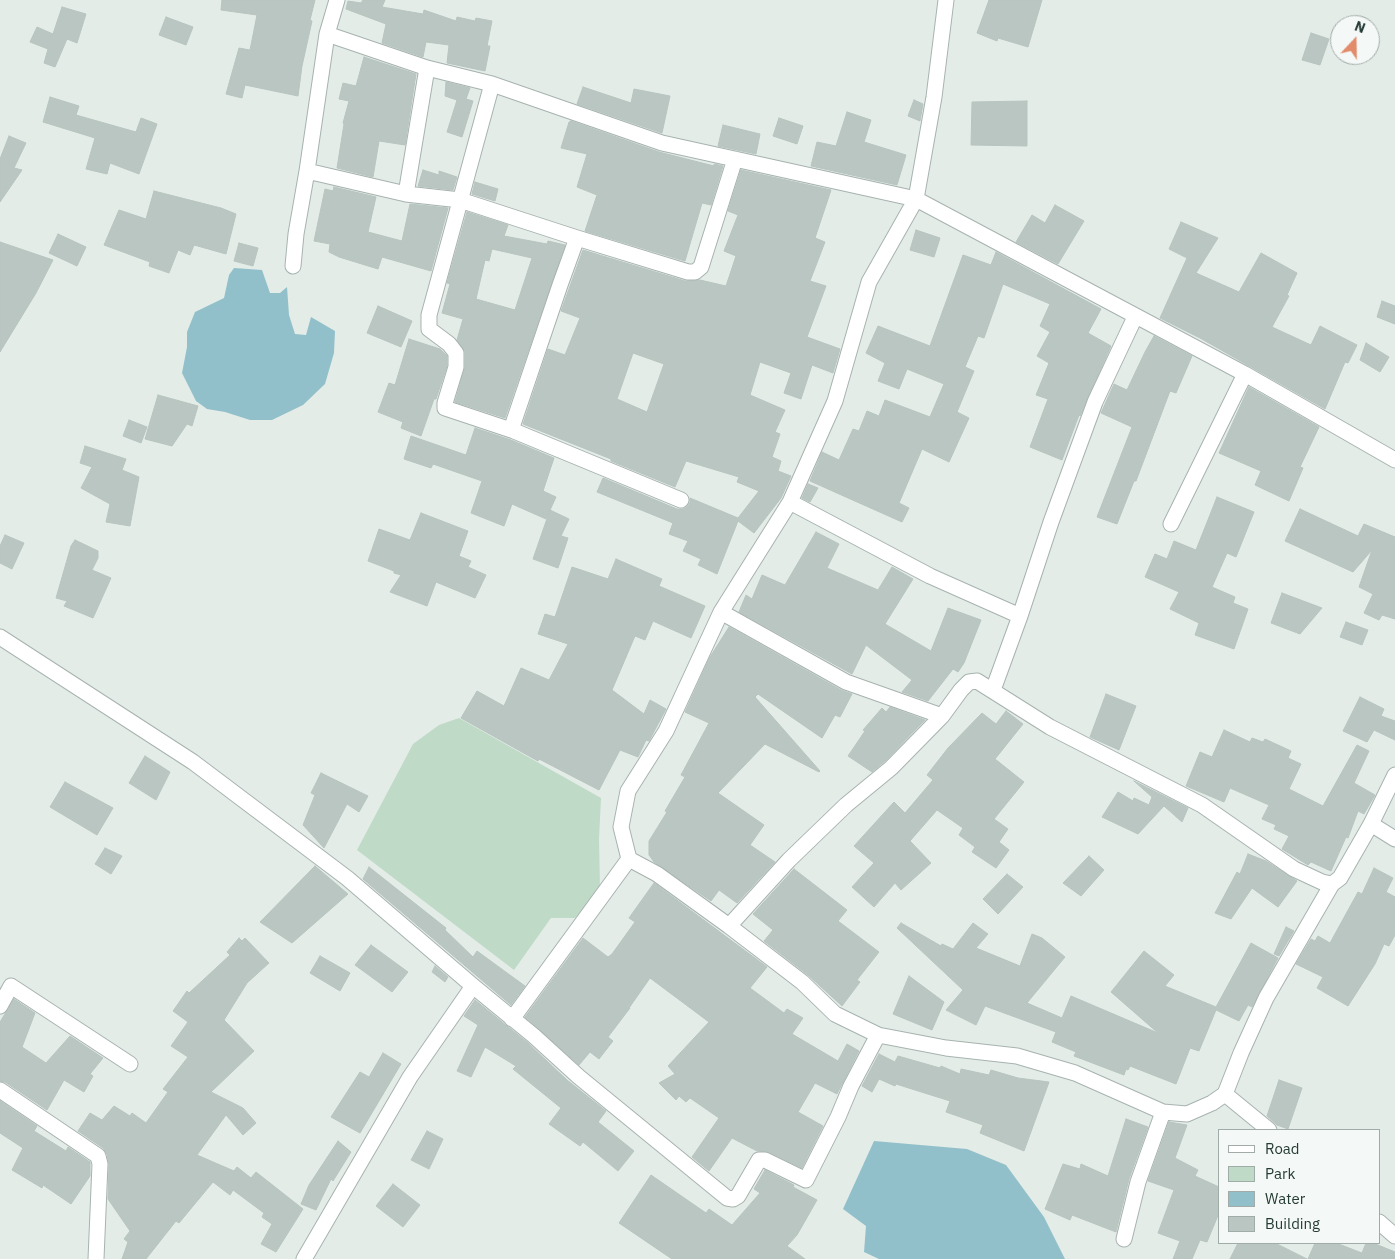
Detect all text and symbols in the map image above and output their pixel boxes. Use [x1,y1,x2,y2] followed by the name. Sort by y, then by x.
[1330,15,1380,65] north arrow
[1352,17,1368,37] text: N
[1218,1129,1380,1244] legend
[1265,1139,1300,1158] text: Road
[1265,1164,1295,1183] text: Park
[1265,1189,1305,1208] text: Water
[1265,1214,1320,1233] text: Building

